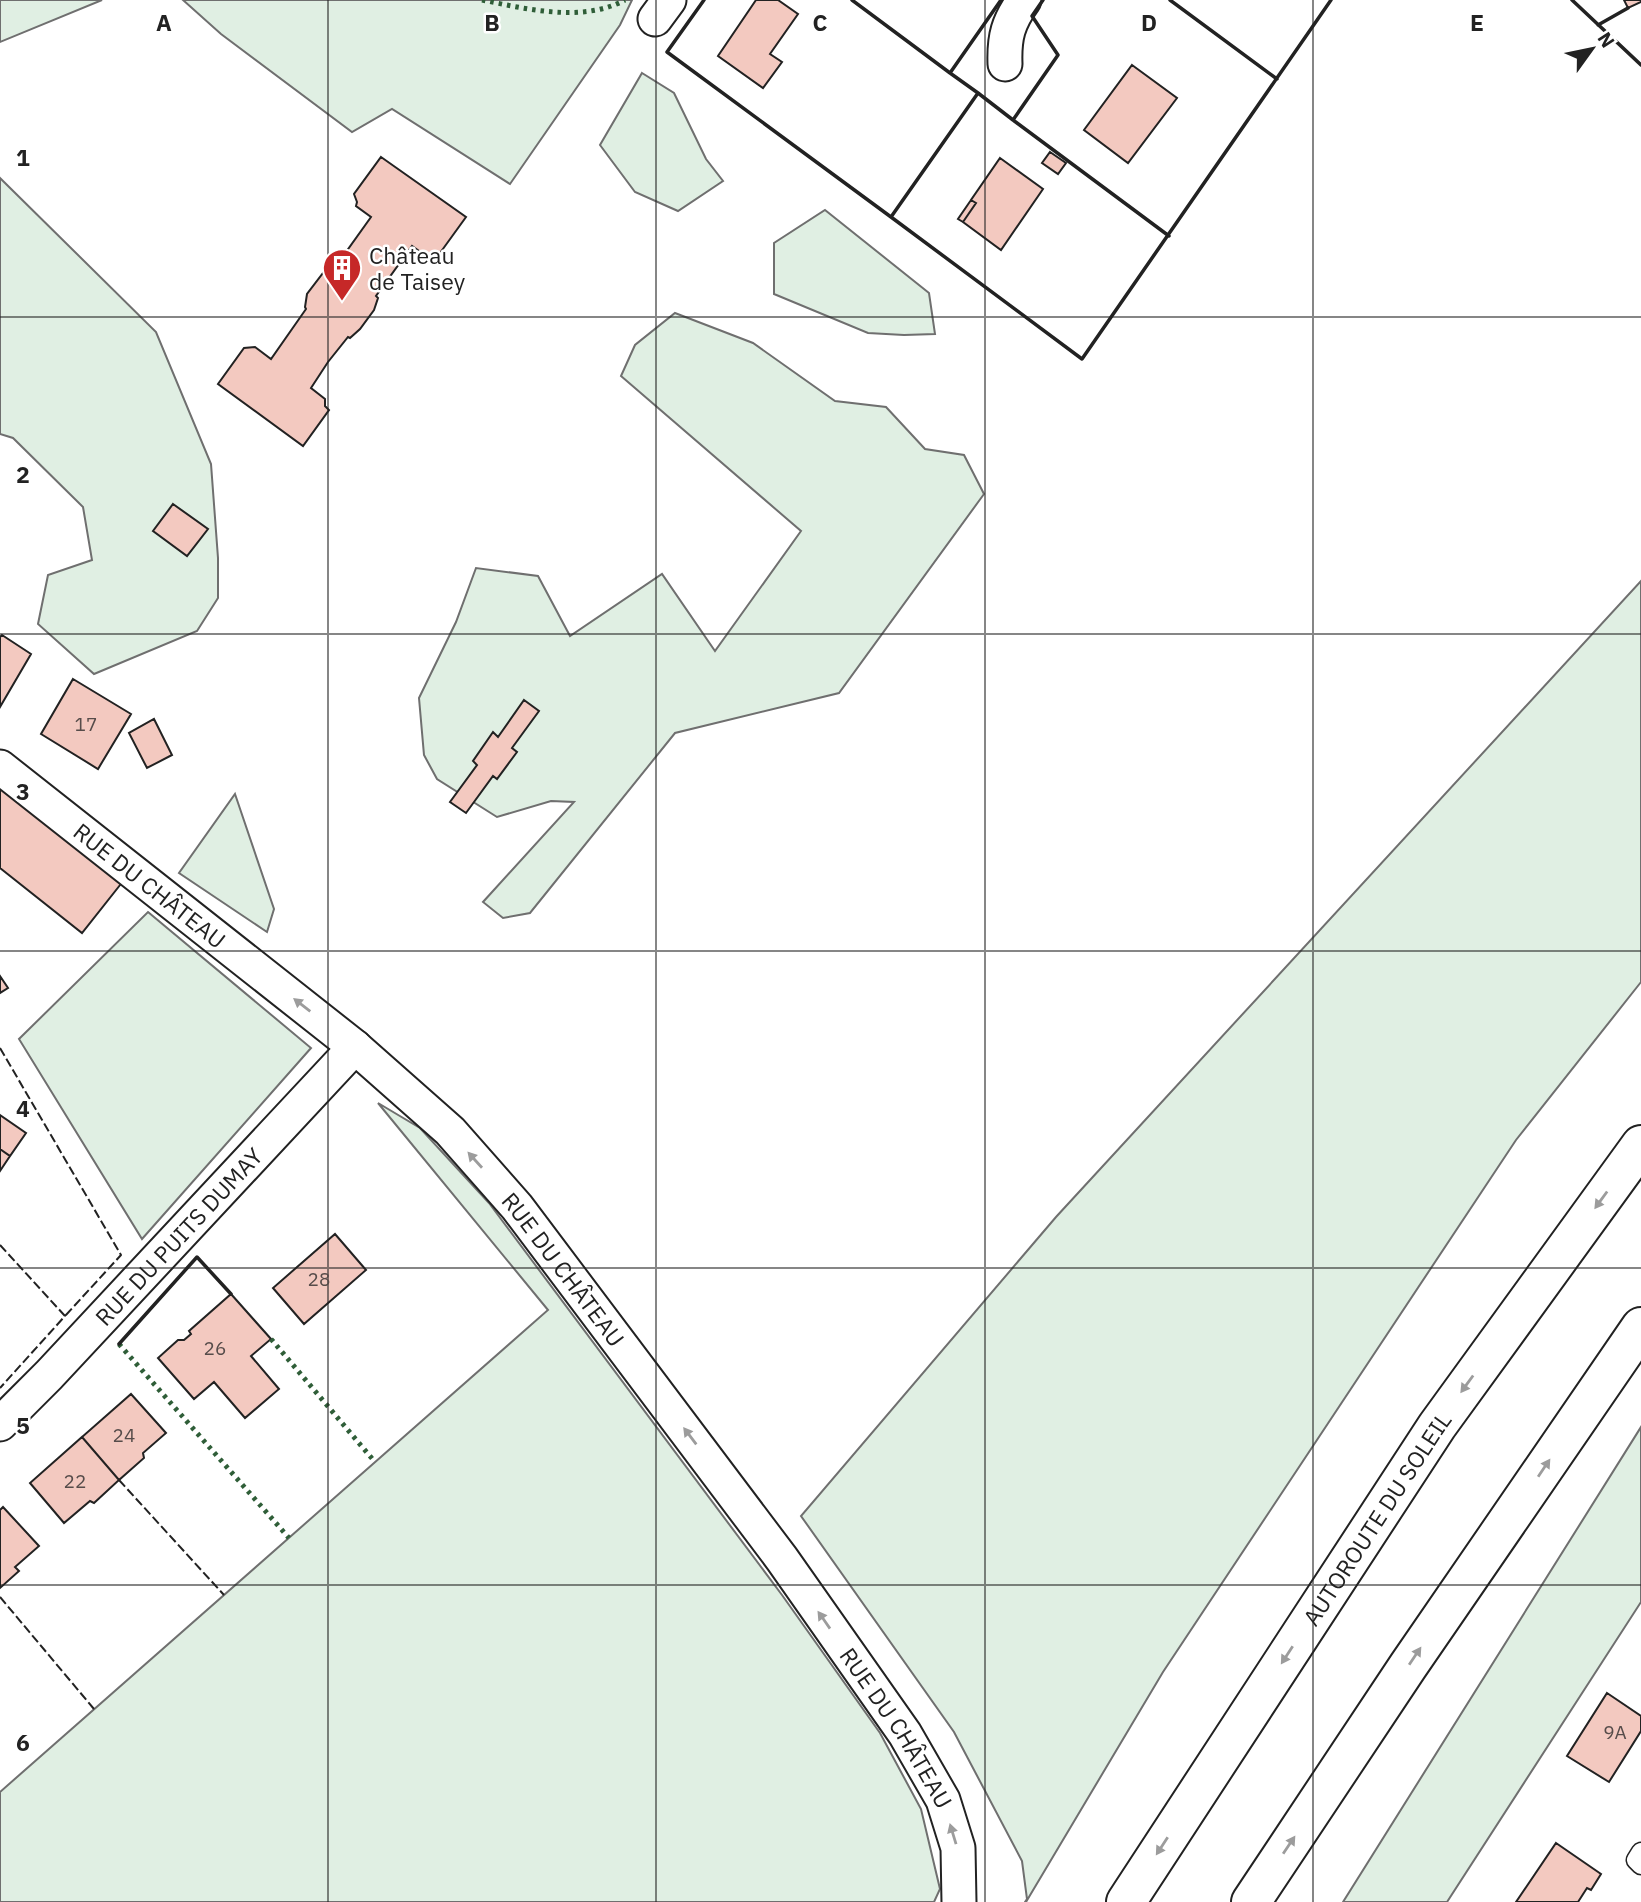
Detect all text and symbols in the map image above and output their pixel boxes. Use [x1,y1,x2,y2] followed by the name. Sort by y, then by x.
[156,7,172,37] text: A
[484,7,500,37] text: B
[813,7,828,37] text: C
[1141,7,1157,37] text: D
[1470,7,1484,37] text: E
[1557,14,1627,84] north arrow
[1592,27,1620,52] text: N
[16,142,30,172] text: 1
[369,240,466,296] place label: Château de Taisey
[321,247,363,302] building icon: Château de Taisey
[16,459,30,489] text: 2
[75,712,97,736] house number: 17
[16,776,30,806] text: 3
[68,816,232,955] street label: RUE DU CHÂTEAU
[293,998,310,1013] one-way arrow
[16,1093,30,1123] text: 4
[88,1141,269,1332] street label: RUE DU PUITS DUMAY
[468,1152,484,1169] one-way arrow
[496,1186,632,1352] street label: RUE DU CHÂTEAU
[1594,1191,1608,1209] one-way arrow
[308,1267,330,1291] house number: 28
[204,1336,226,1360] house number: 26
[1460,1375,1474,1393] one-way arrow
[1296,1406,1457,1631] street label: AUTOROUTE DU SOLEIL
[16,1410,30,1440] text: 5
[113,1423,135,1447] house number: 24
[682,1428,697,1446] one-way arrow
[1537,1459,1550,1478] one-way arrow
[64,1469,86,1493] house number: 22
[818,1611,832,1629] one-way arrow
[834,1641,959,1814] street label: RUE DU CHÂTEAU
[1280,1646,1294,1664] one-way arrow
[1408,1647,1422,1665] one-way arrow
[1603,1720,1627,1744] house number: 9A
[16,1727,30,1757] text: 6
[948,1824,958,1845] one-way arrow
[1156,1836,1169,1855] one-way arrow
[1282,1836,1296,1854] one-way arrow

